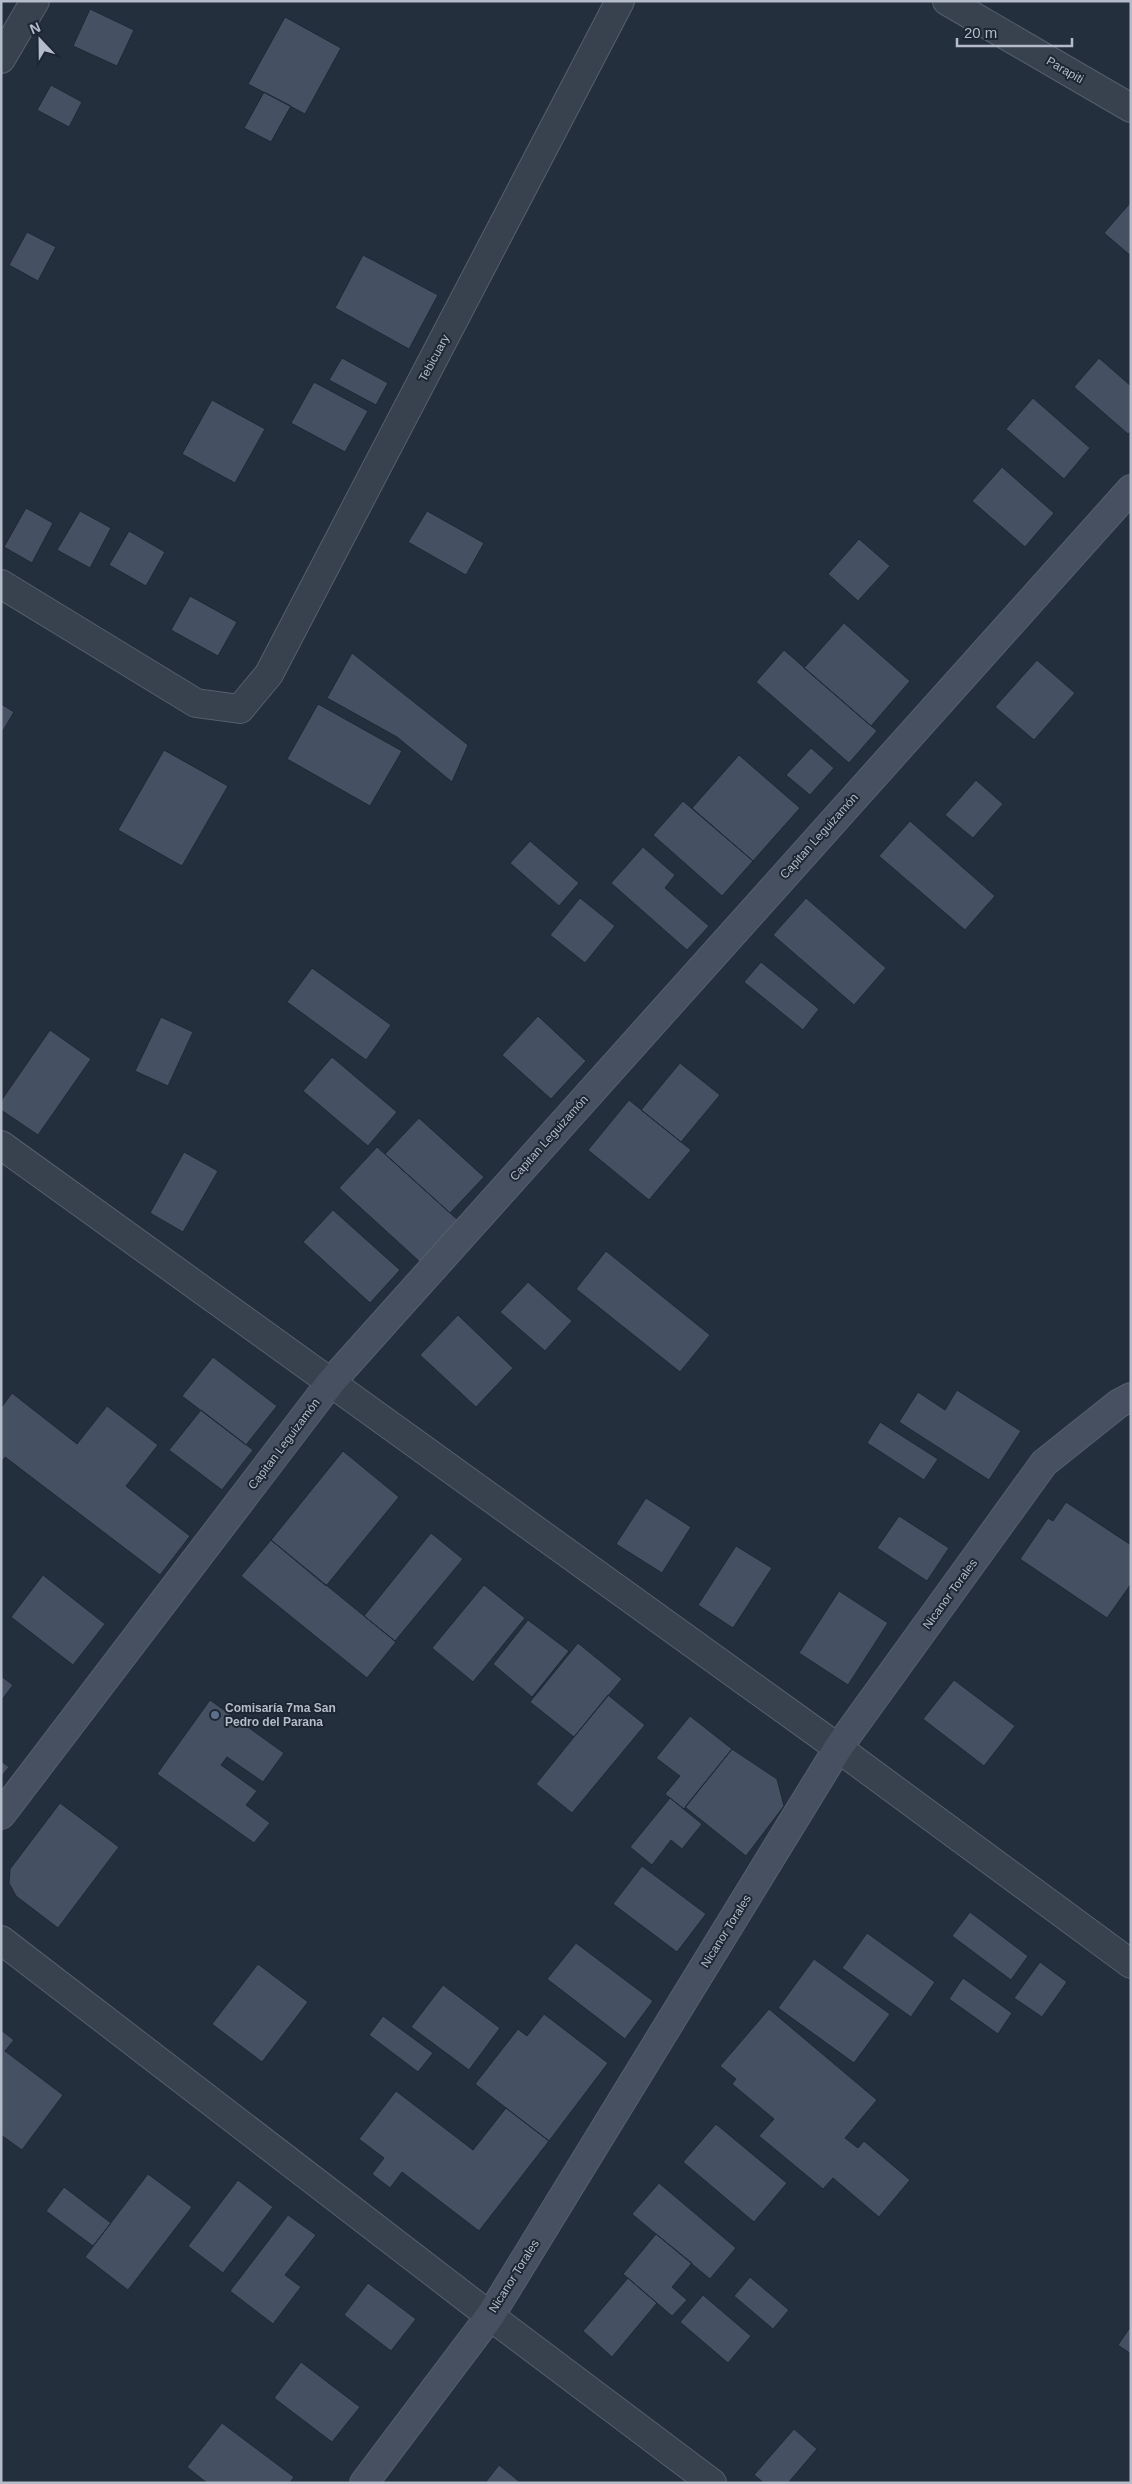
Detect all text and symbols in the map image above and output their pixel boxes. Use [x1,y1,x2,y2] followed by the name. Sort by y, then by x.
[15,15,65,65] north arrow
[957,15,1072,47] scale bar
[27,19,43,37] text: N
[964,24,997,41] text: 20 m
[1044,54,1086,86] street label: Parapiti
[416,332,452,384] street label: Tebicuary
[777,790,861,882] street label: Capitan Leguizamón
[507,1092,591,1184] street label: Capitan Leguizamón
[245,1396,323,1492] street label: Capitan Leguizamón
[920,1556,980,1632] street label: Nicanor Torales
[225,1701,336,1729] place label: Comisaría 7ma San Pedro del Parana
[209,1709,221,1721] marker: Comisaría 7ma San Pedro del Parana
[698,1892,754,1970] street label: Nicanor Torales
[486,2237,542,2315] street label: Nicanor Torales

